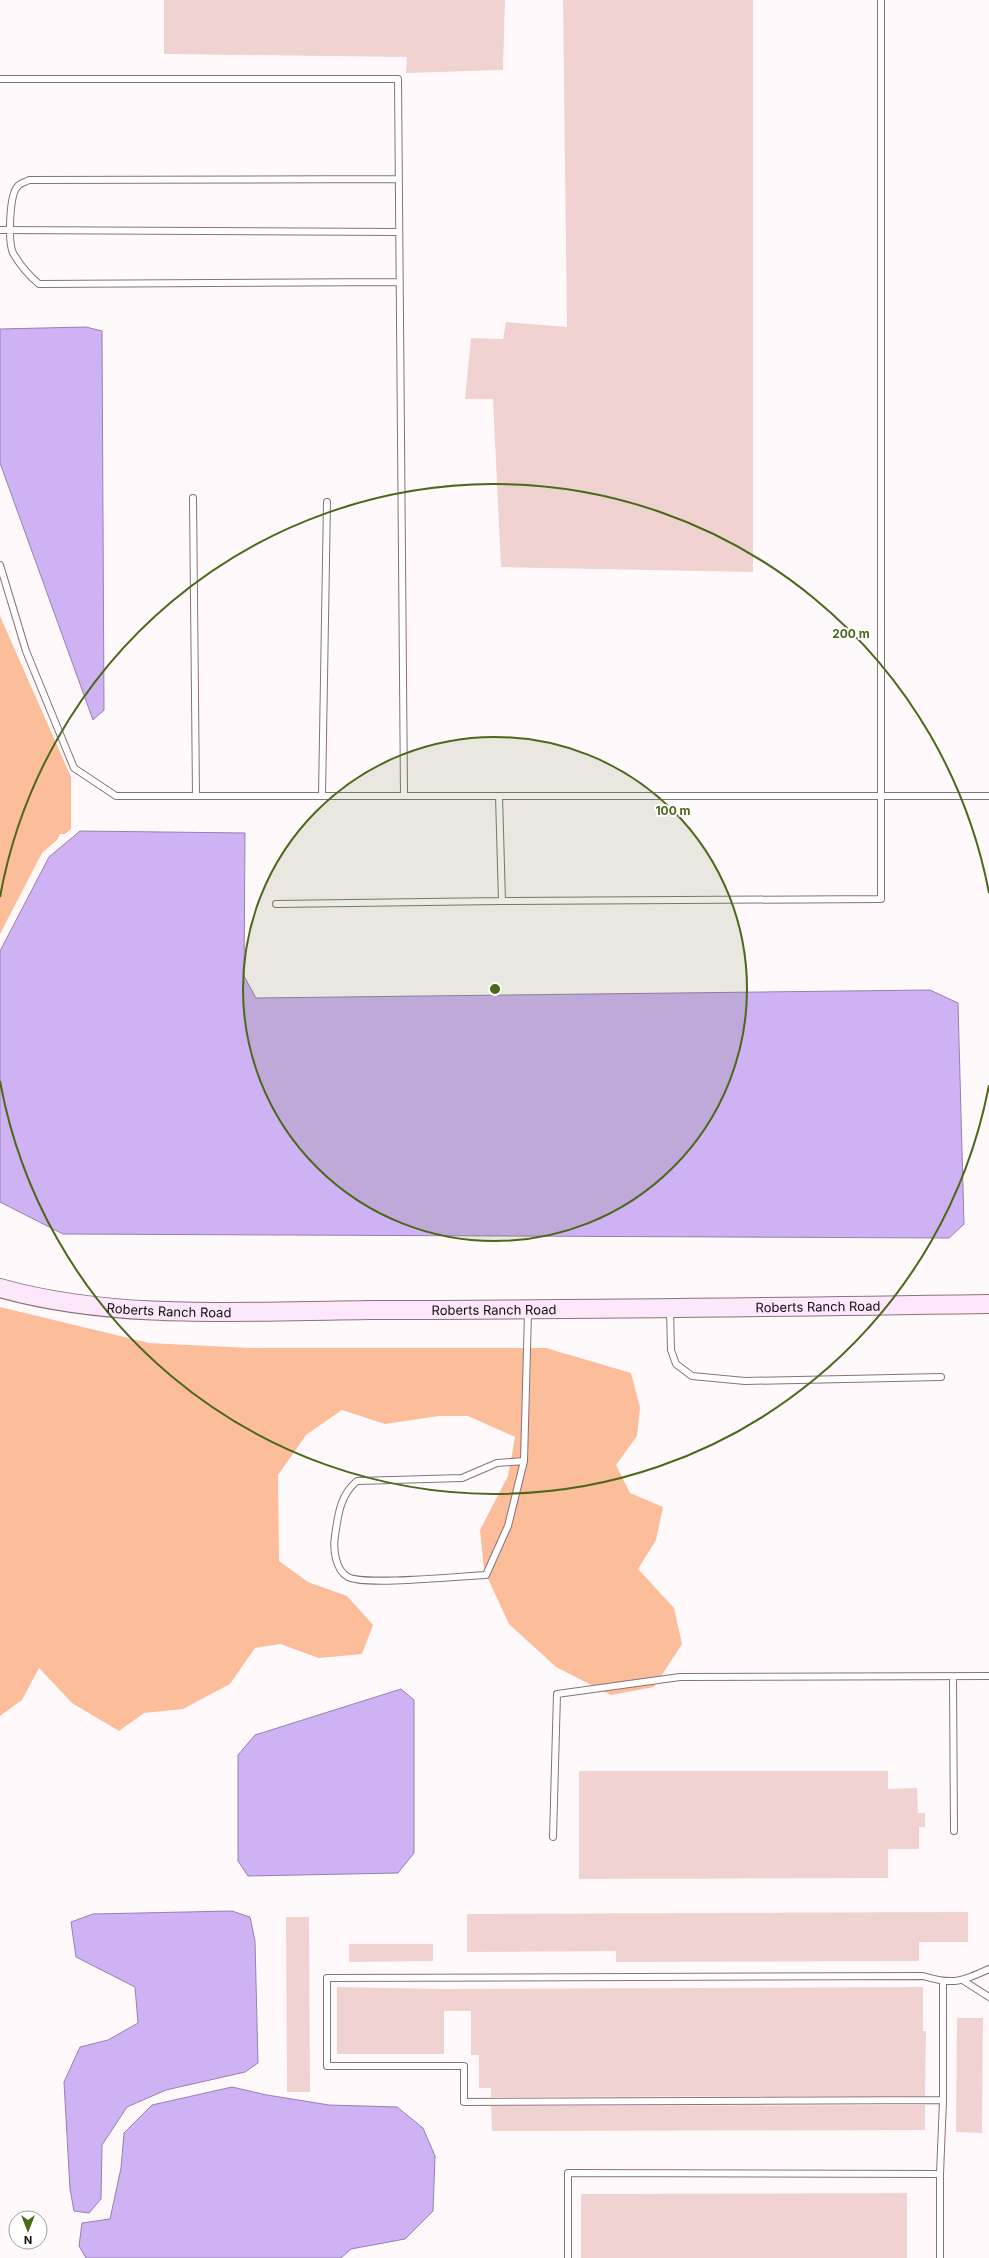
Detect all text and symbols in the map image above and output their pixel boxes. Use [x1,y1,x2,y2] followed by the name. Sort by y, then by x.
[832,626,870,641] text: 200 m
[655,803,691,818] text: 100 m
[488,982,502,996] centre of rings
[755,1298,880,1315] street label: Roberts Ranch Road
[106,1299,231,1320] street label: Roberts Ranch Road
[432,1301,556,1318] street label: Roberts Ranch Road
[8,2210,48,2250] north arrow
[24,2233,32,2247] text: N

